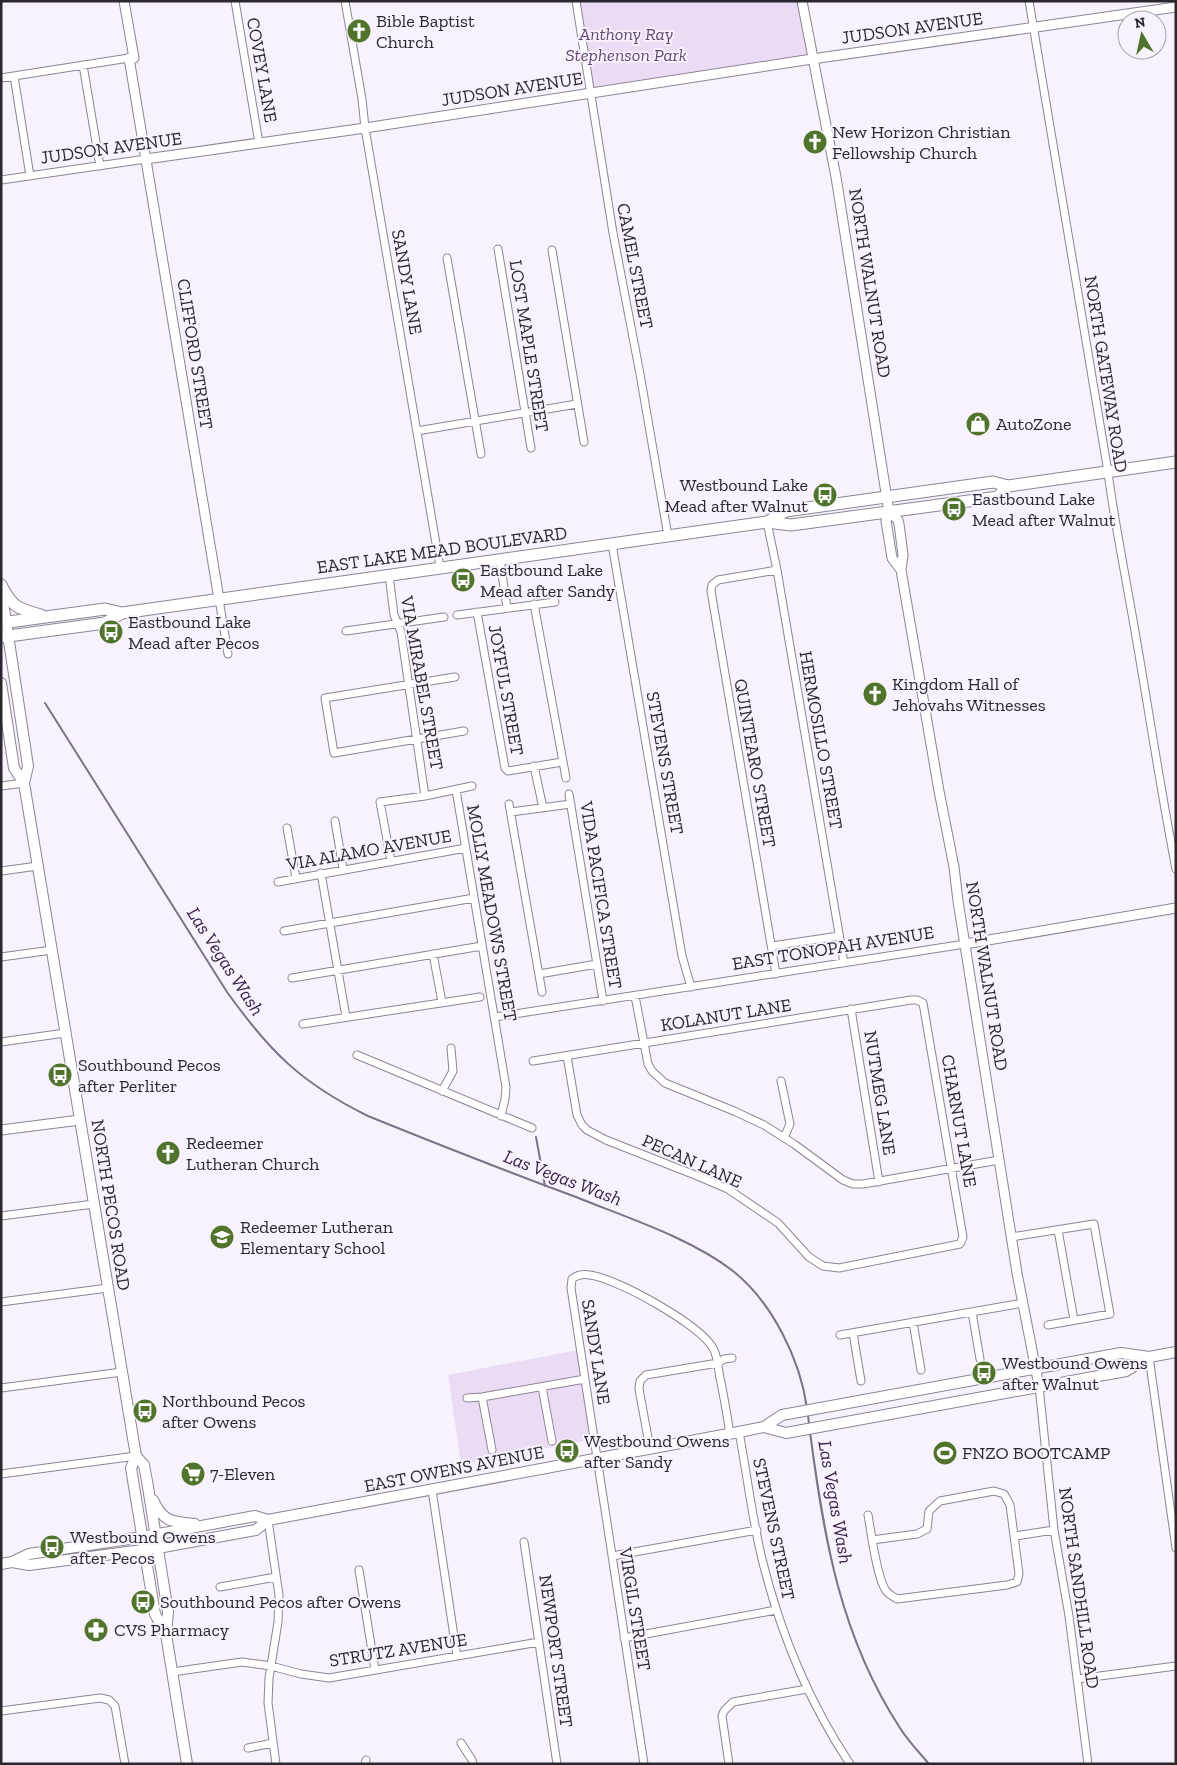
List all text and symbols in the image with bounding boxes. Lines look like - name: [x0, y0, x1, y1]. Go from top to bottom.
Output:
- street label: JUDSON AVENUE: [840, 7, 984, 49]
- place label: Bible Baptist Church: [376, 10, 475, 53]
- north arrow: [1117, 10, 1167, 60]
- text: N: [1133, 13, 1147, 32]
- street label: COVEY LANE: [242, 16, 282, 124]
- church icon: Bible Baptist Church: [346, 18, 372, 44]
- park label: Anthony Ray Stephenson Park: [565, 23, 687, 66]
- street label: JUDSON AVENUE: [440, 67, 584, 111]
- place label: New Horizon Christian Fellowship Church: [832, 121, 1011, 164]
- street label: JUDSON AVENUE: [39, 127, 183, 169]
- church icon: New Horizon Christian Fellowship Church: [802, 129, 828, 155]
- street label: NORTH WALNUT ROAD: [844, 187, 896, 379]
- street label: CAMEL STREET: [612, 201, 658, 331]
- street label: SANDY LANE: [387, 228, 427, 336]
- street label: LOST MAPLE STREET: [505, 258, 553, 434]
- street label: NORTH GATEWAY ROAD: [1080, 274, 1132, 474]
- street label: CLIFFORD STREET: [172, 277, 218, 431]
- shop icon: AutoZone: [965, 411, 991, 437]
- place label: AutoZone: [996, 413, 1071, 435]
- place label: Westbound Lake Mead after Walnut: [664, 474, 808, 517]
- bus stop icon: Westbound Lake Mead after Walnut: [812, 482, 838, 508]
- place label: Eastbound Lake Mead after Walnut: [972, 488, 1116, 531]
- bus stop icon: Eastbound Lake Mead after Walnut: [941, 496, 967, 522]
- street label: EAST LAKE MEAD BOULEVARD: [315, 522, 569, 578]
- place label: Eastbound Lake Mead after Sandy: [480, 559, 616, 602]
- bus stop icon: Eastbound Lake Mead after Sandy: [450, 567, 476, 593]
- street label: VIA MIRABEL STREET: [396, 593, 448, 772]
- place label: Eastbound Lake Mead after Pecos: [128, 611, 259, 654]
- bus stop icon: Eastbound Lake Mead after Pecos: [98, 619, 124, 645]
- street label: JOYFUL STREET: [484, 623, 528, 757]
- street label: HERMOSILLO STREET: [794, 649, 848, 831]
- place label: Kingdom Hall of Jehovahs Witnesses: [892, 673, 1046, 716]
- street label: QUINTEARO STREET: [729, 677, 781, 849]
- church icon: Kingdom Hall of Jehovahs Witnesses: [862, 681, 888, 707]
- street label: STEVENS STREET: [642, 690, 688, 836]
- street label: VIDA PACIFICA STREET: [575, 799, 627, 990]
- street label: MOLLY MEADOWS STREET: [462, 803, 522, 1023]
- street label: VIA ALAMO AVENUE: [284, 825, 453, 876]
- street label: NORTH WALNUT ROAD: [961, 880, 1013, 1072]
- water label: Las Vegas Wash: [182, 903, 269, 1020]
- street label: EAST TONOPAH AVENUE: [730, 921, 936, 975]
- street label: KOLANUT LANE: [659, 994, 793, 1036]
- street label: NUTMEG LANE: [859, 1029, 901, 1157]
- street label: CHARNUT LANE: [936, 1053, 982, 1189]
- place label: Southbound Pecos after Perliter: [78, 1054, 221, 1097]
- bus stop icon: Southbound Pecos after Perliter: [47, 1062, 73, 1088]
- street label: NORTH PECOS ROAD: [87, 1118, 135, 1292]
- street label: PECAN LANE: [639, 1129, 745, 1193]
- place label: Redeemer Lutheran Church: [186, 1132, 319, 1175]
- church icon: Redeemer Lutheran Church: [155, 1140, 181, 1166]
- water label: Las Vegas Wash: [501, 1144, 625, 1211]
- place label: Redeemer Lutheran Elementary School: [240, 1216, 394, 1259]
- school or university icon: Redeemer Lutheran Elementary School: [209, 1224, 235, 1250]
- street label: SANDY LANE: [577, 1298, 615, 1406]
- place label: Westbound Owens after Walnut: [1002, 1352, 1148, 1395]
- bus stop icon: Westbound Owens after Walnut: [971, 1360, 997, 1386]
- place label: Northbound Pecos after Owens: [162, 1390, 306, 1433]
- bus stop icon: Northbound Pecos after Owens: [132, 1398, 158, 1424]
- place label: Westbound Owens after Sandy: [584, 1430, 730, 1473]
- bus stop icon: Westbound Owens after Sandy: [554, 1438, 580, 1464]
- water label: Las Vegas Wash: [813, 1439, 858, 1565]
- sports icon: FNZO BOOTCAMP: [932, 1440, 958, 1466]
- street label: EAST OWENS AVENUE: [362, 1441, 546, 1497]
- place label: FNZO BOOTCAMP: [962, 1442, 1110, 1464]
- street label: STEVENS STREET: [748, 1456, 800, 1602]
- supermarket icon: 7-Eleven: [180, 1461, 206, 1487]
- place label: 7-Eleven: [210, 1463, 276, 1485]
- street label: NORTH SANDHILL ROAD: [1054, 1486, 1104, 1690]
- place label: Westbound Owens after Pecos: [70, 1526, 216, 1569]
- bus stop icon: Westbound Owens after Pecos: [39, 1534, 65, 1560]
- street label: VIRGIL STREET: [614, 1545, 656, 1672]
- street label: NEWPORT STREET: [534, 1573, 578, 1729]
- bus stop icon: Southbound Pecos after Owens: [130, 1589, 156, 1615]
- place label: Southbound Pecos after Owens: [160, 1591, 401, 1613]
- pharmacy icon: CVS Pharmacy: [83, 1617, 109, 1643]
- place label: CVS Pharmacy: [114, 1619, 230, 1641]
- street label: STRUTZ AVENUE: [328, 1628, 468, 1672]

